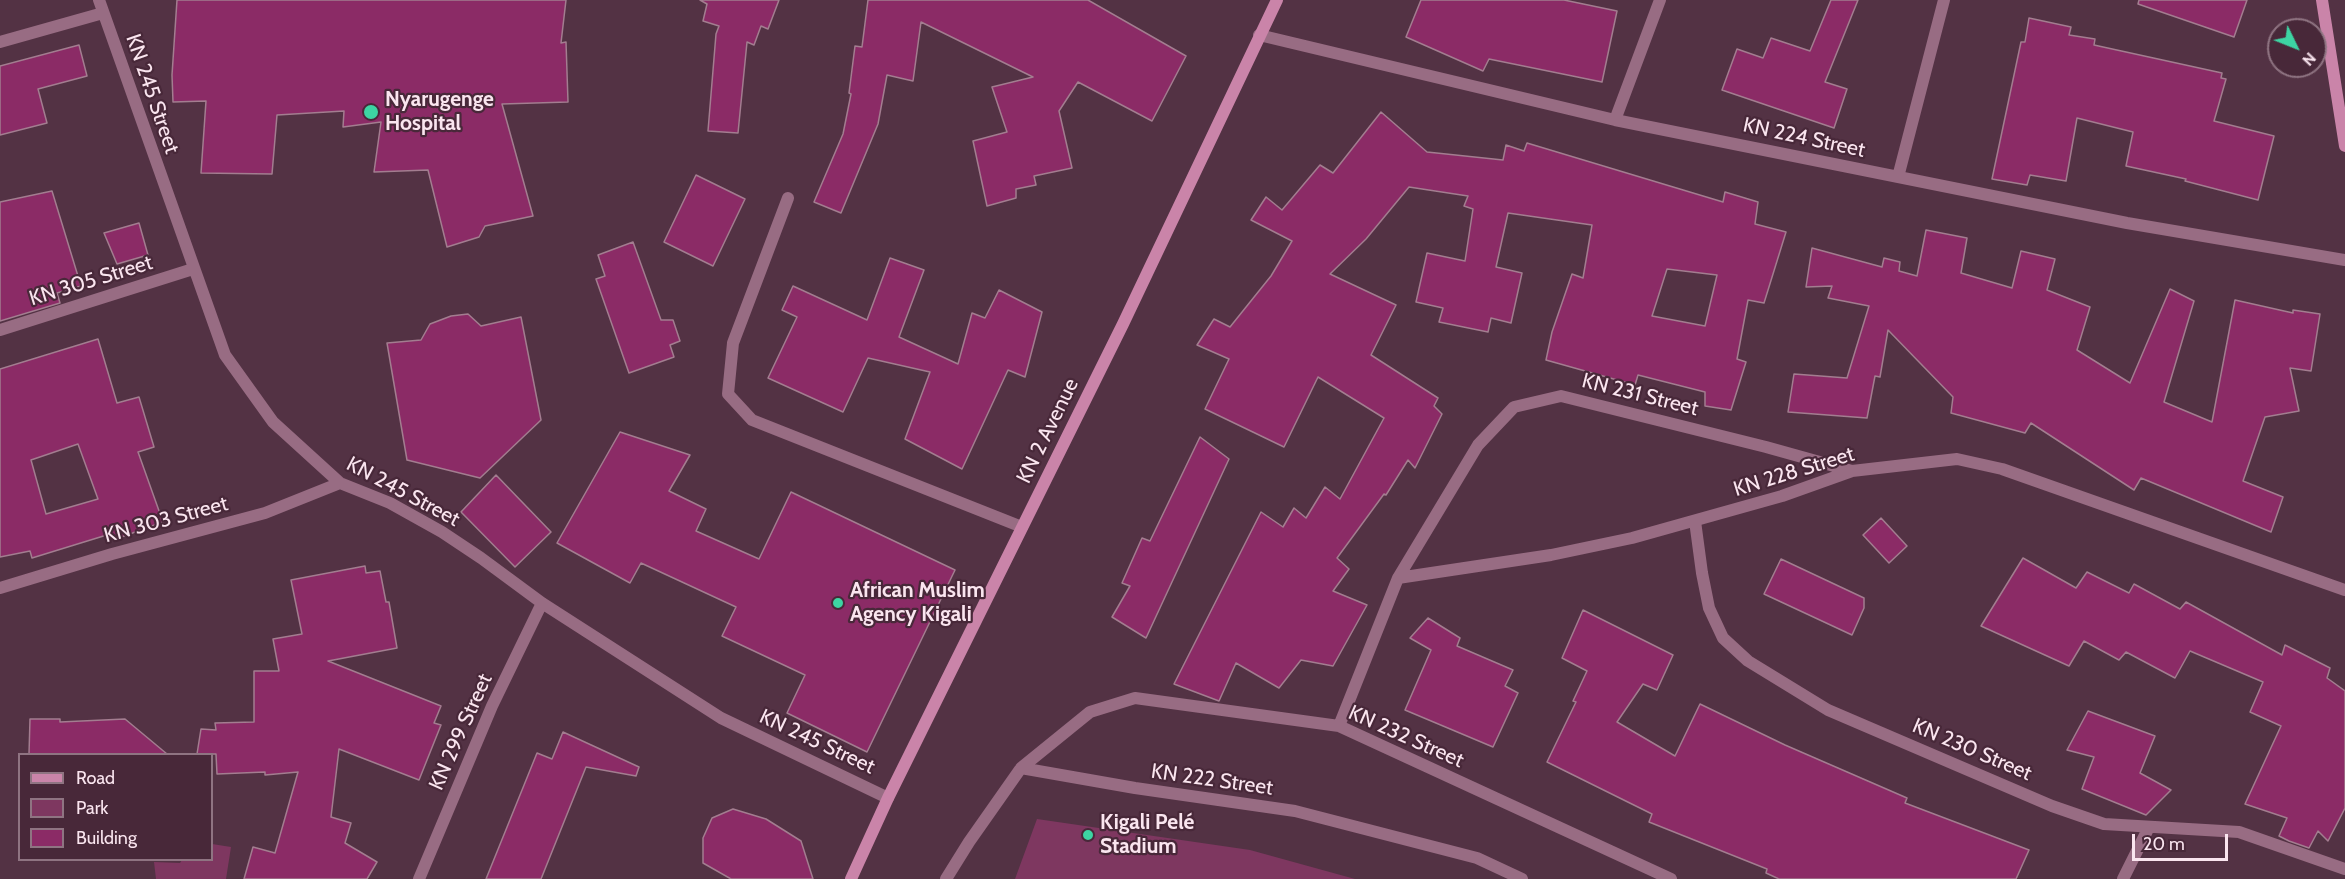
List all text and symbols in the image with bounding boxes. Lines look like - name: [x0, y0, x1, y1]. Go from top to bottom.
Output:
- north arrow: [2267, 18, 2327, 78]
- street label: KN 245 Street: [120, 31, 184, 157]
- text: N: [2298, 49, 2320, 70]
- place label: Nyarugenge Hospital: [385, 87, 494, 137]
- marker: Nyarugenge Hospital: [362, 103, 380, 121]
- street label: KN 224 Street: [1741, 113, 1867, 163]
- street label: KN 305 Street: [26, 250, 156, 312]
- street label: KN 231 Street: [1579, 368, 1701, 422]
- street label: KN 2 Avenue: [1012, 374, 1084, 488]
- street label: KN 228 Street: [1731, 442, 1857, 502]
- street label: KN 245 Street: [342, 452, 464, 532]
- street label: KN 303 Street: [101, 491, 231, 549]
- place label: African Muslim Agency Kigali: [850, 578, 985, 628]
- marker: African Muslim Agency Kigali: [831, 596, 845, 610]
- street label: KN 299 Street: [424, 670, 498, 794]
- street label: KN 232 Street: [1344, 700, 1468, 774]
- street label: KN 245 Street: [755, 704, 879, 780]
- street label: KN 230 Street: [1909, 714, 2035, 786]
- legend: [18, 753, 213, 861]
- street label: KN 222 Street: [1149, 759, 1275, 801]
- text: Road: [76, 767, 115, 789]
- text: Park: [76, 797, 108, 819]
- place label: Kigali Pelé Stadium: [1100, 810, 1194, 860]
- scale bar: [2135, 822, 2231, 860]
- text: Building: [76, 827, 137, 849]
- marker: Kigali Pelé Stadium: [1081, 828, 1095, 842]
- text: 20 m: [2143, 833, 2185, 855]

